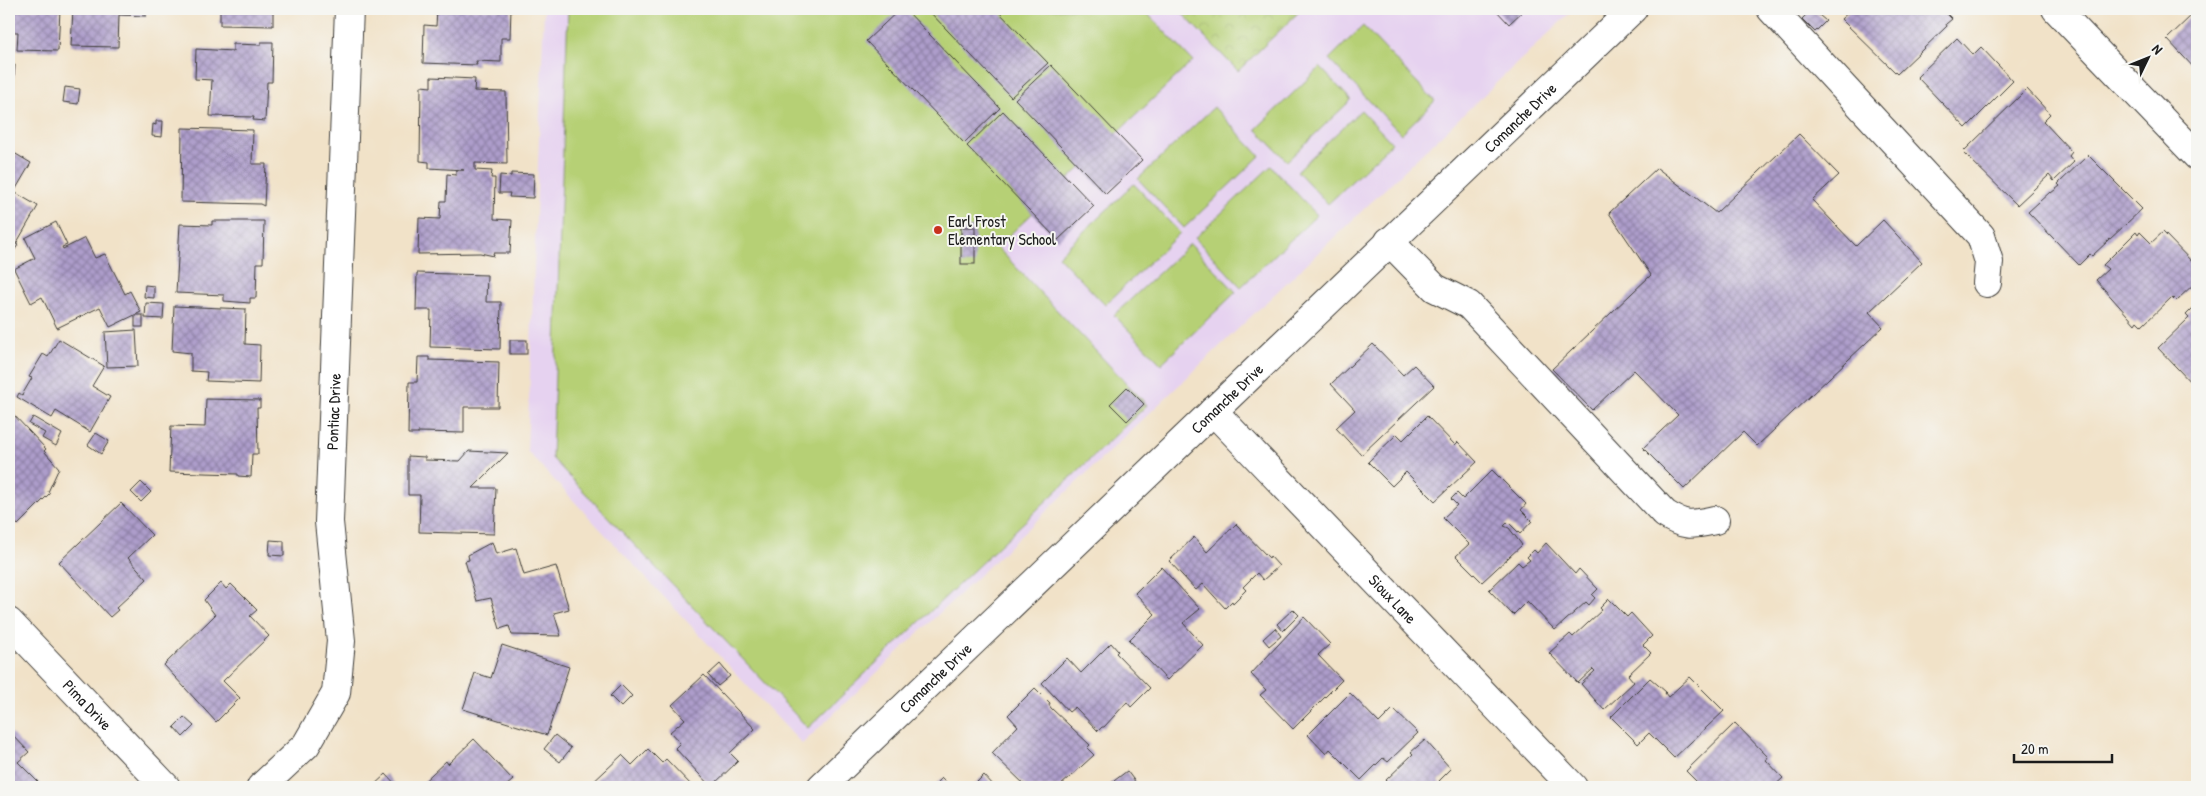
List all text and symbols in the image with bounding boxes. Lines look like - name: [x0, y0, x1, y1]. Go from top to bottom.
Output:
- north arrow: [2124, 32, 2174, 82]
- text: N: [2148, 40, 2168, 58]
- street label: Comanche Drive: [1479, 77, 1562, 157]
- place label: Earl Frost Elementary School: [948, 210, 1057, 250]
- marker: Earl Frost Elementary School: [932, 224, 944, 236]
- street label: Comanche Drive: [1186, 358, 1268, 438]
- street label: Pontiac Drive: [321, 372, 346, 450]
- street label: Sioux Lane: [1364, 569, 1422, 629]
- street label: Comanche Drive: [894, 637, 977, 718]
- street label: Pima Drive: [58, 674, 117, 735]
- scale bar: [2014, 731, 2111, 763]
- text: 20 m: [2021, 738, 2048, 759]

